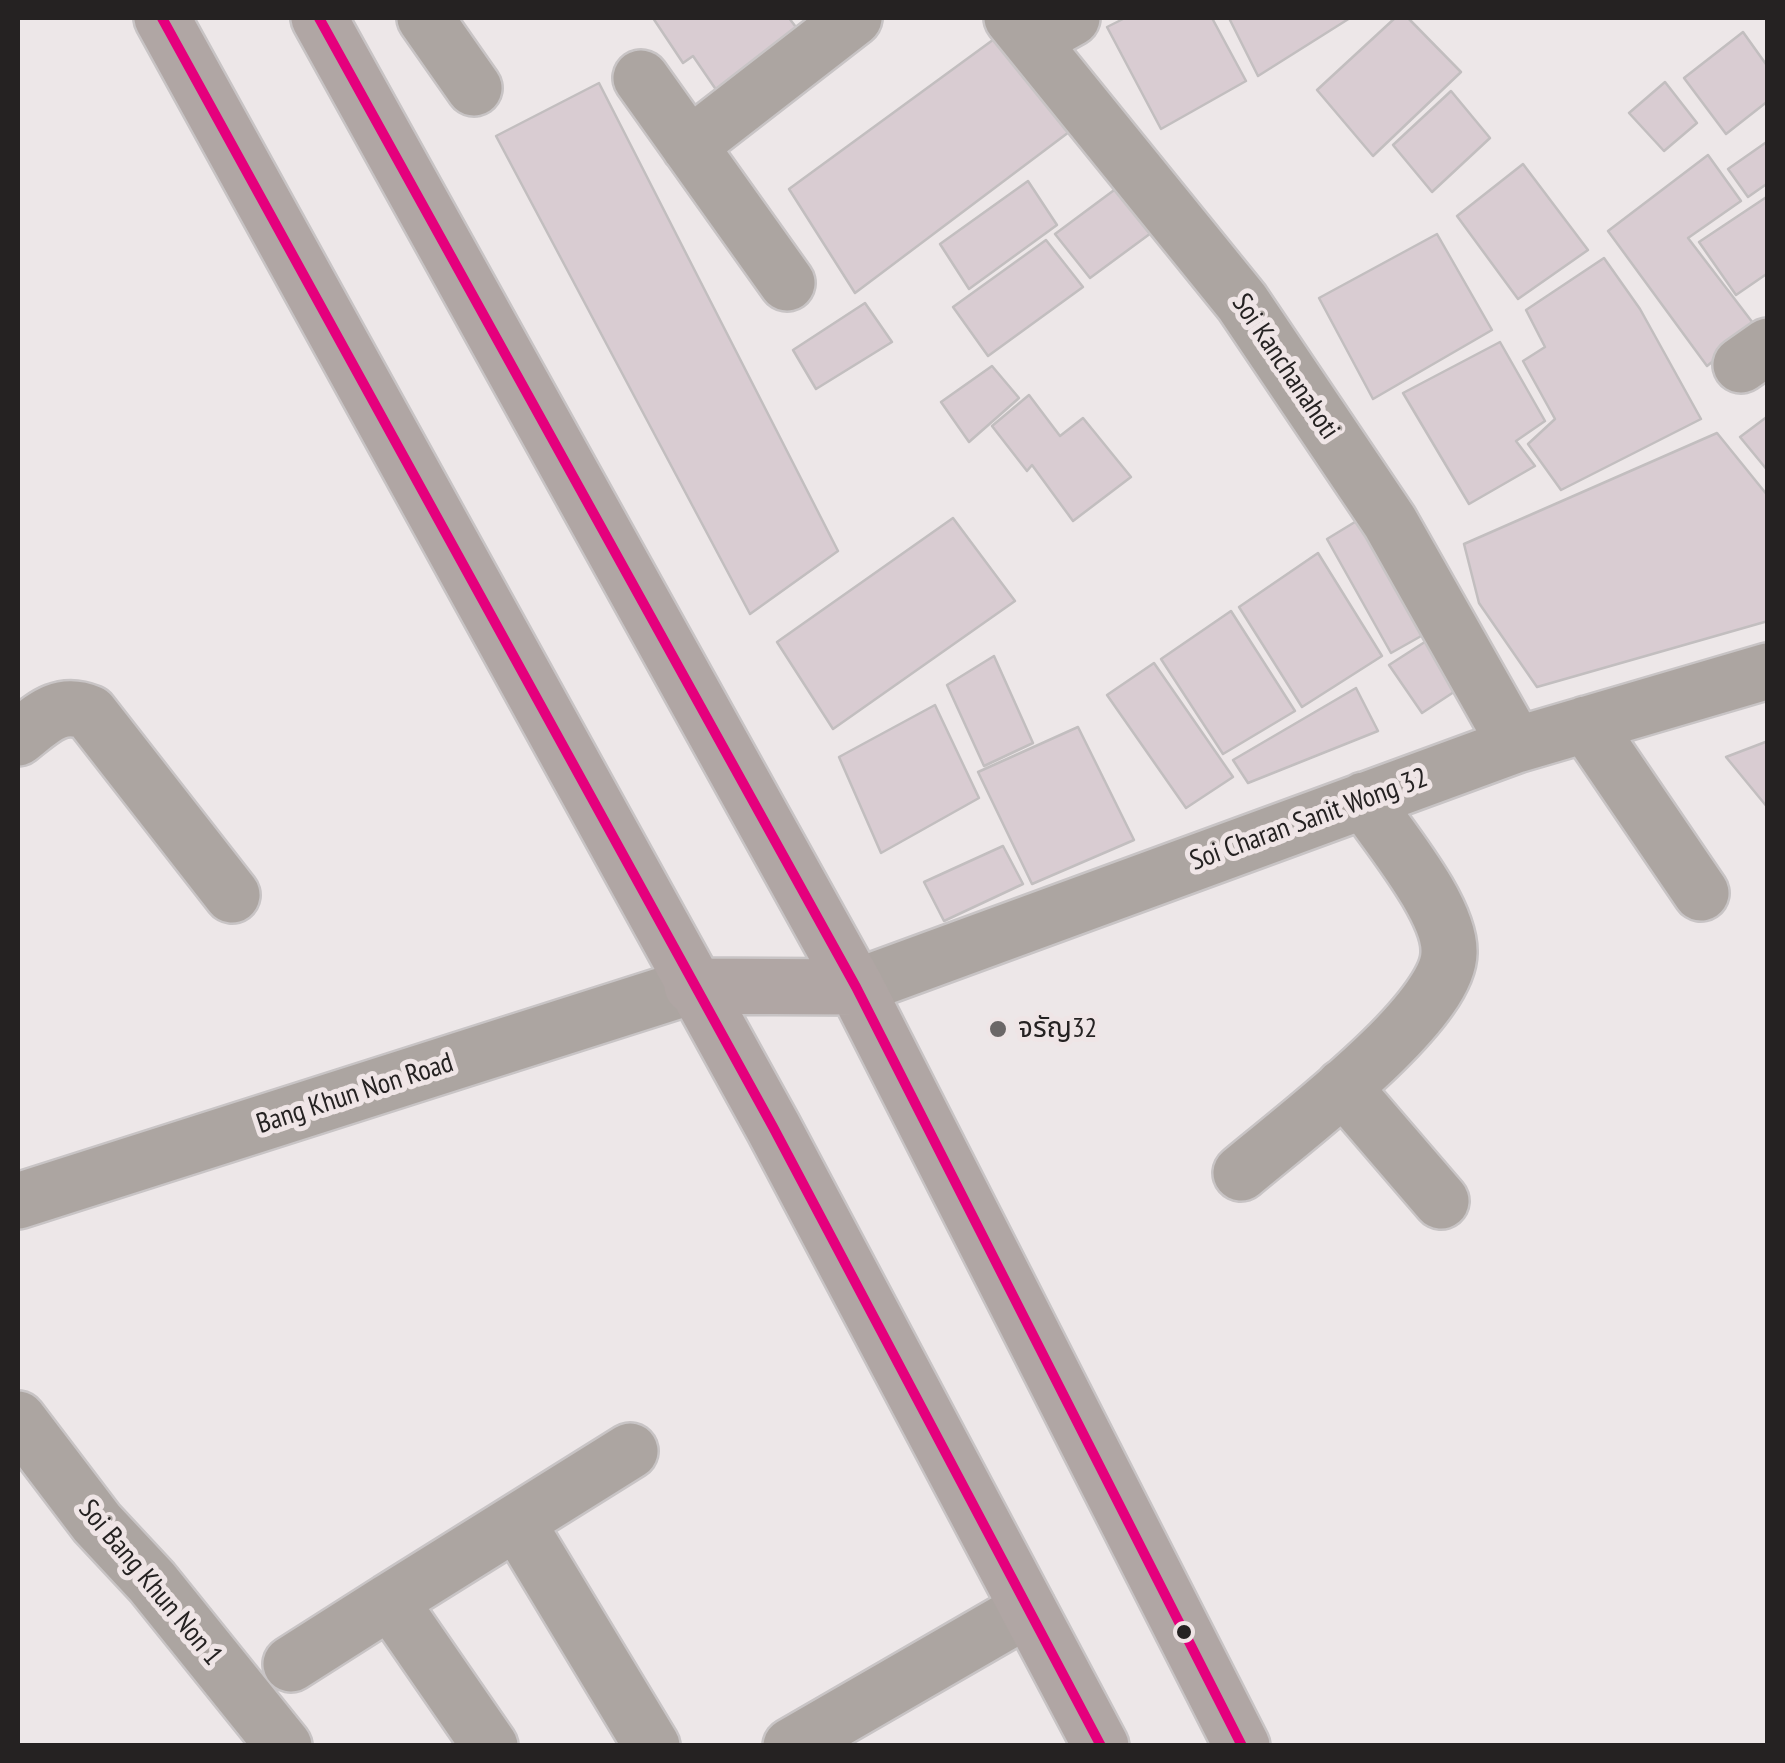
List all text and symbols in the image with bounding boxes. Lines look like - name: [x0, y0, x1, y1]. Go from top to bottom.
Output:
- street label: Soi Kanchanahoti: [1224, 288, 1346, 446]
- street label: Soi Charan Sanit Wong 32: [1186, 761, 1432, 879]
- place label: จรัญ32: [1018, 1012, 1097, 1046]
- marker: จรัญ32: [987, 1018, 1009, 1040]
- street label: Bang Khun Non Road: [253, 1046, 457, 1142]
- street label: Soi Bang Khun Non 1: [71, 1494, 229, 1672]
- unlabelled marker: [1174, 1622, 1194, 1642]

